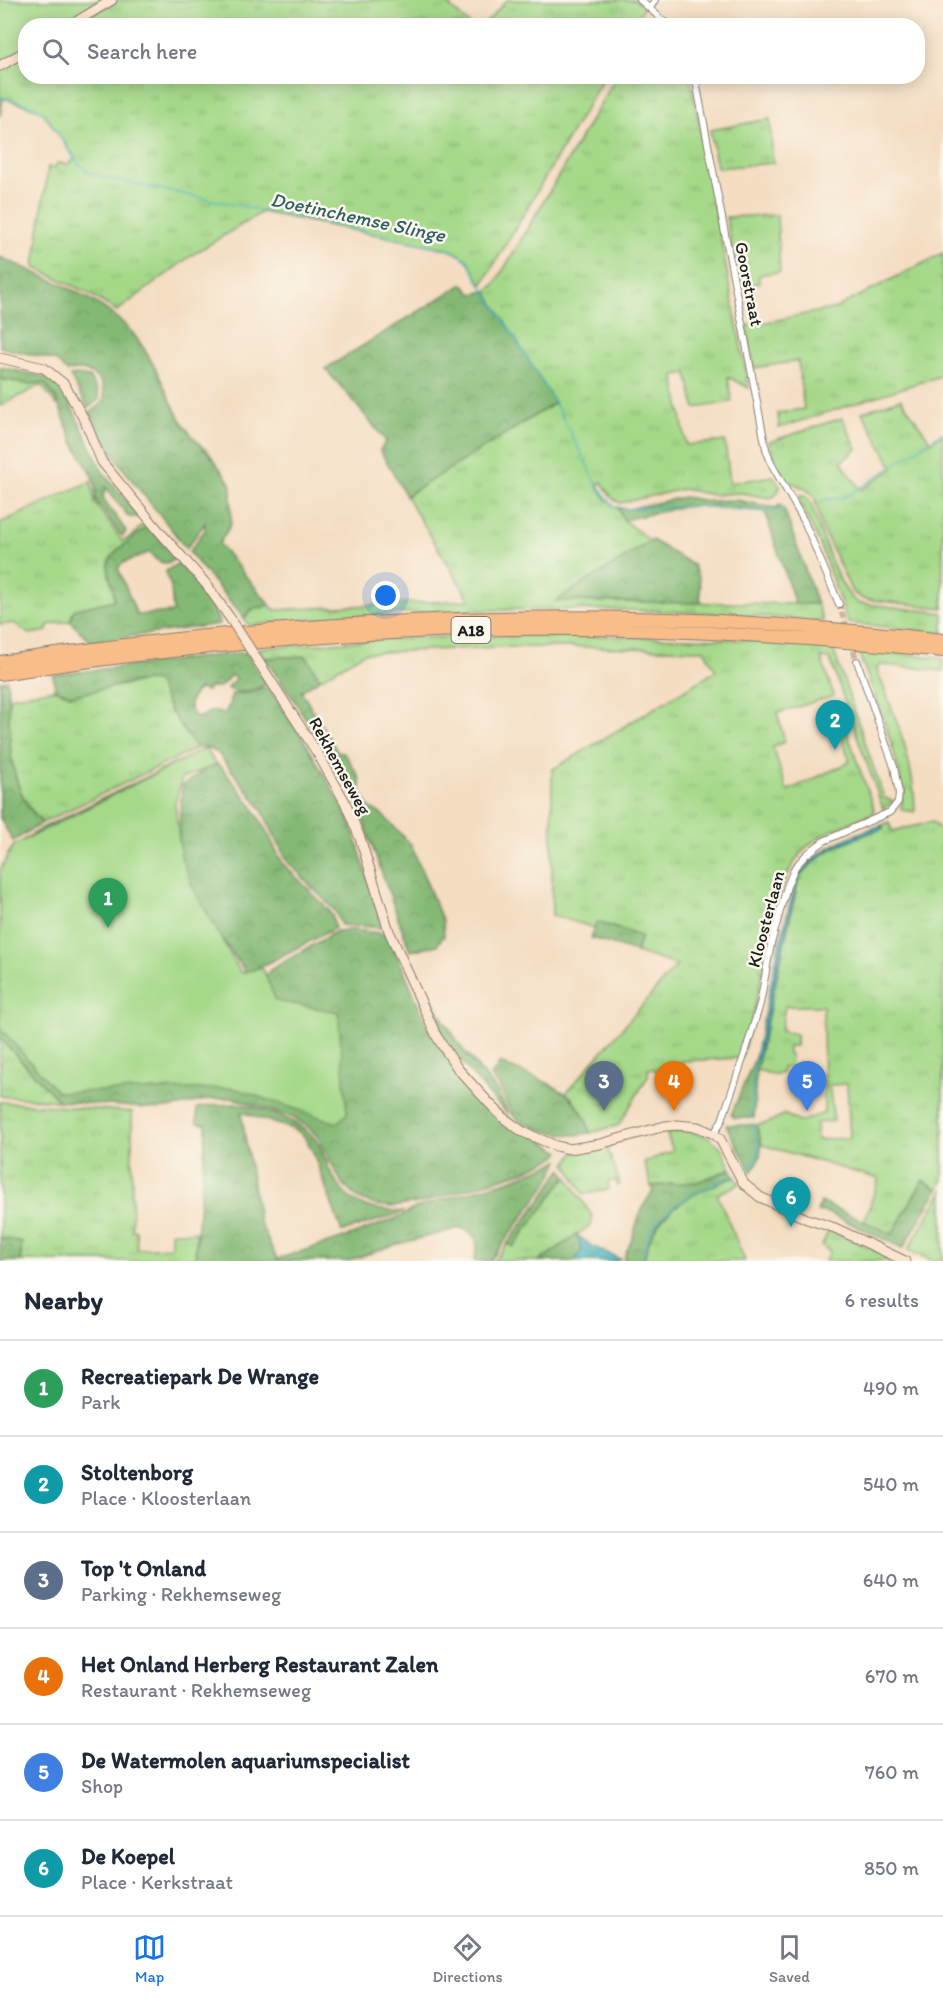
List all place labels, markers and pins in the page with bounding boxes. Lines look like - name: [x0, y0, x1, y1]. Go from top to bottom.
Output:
- pin: 2: [816, 700, 854, 750]
- pin: 1: [88, 878, 128, 928]
- pin: 3: [584, 1062, 624, 1111]
- pin: 4: [654, 1062, 694, 1111]
- pin: 5: [788, 1062, 826, 1111]
- pin: 6: [772, 1178, 810, 1227]

